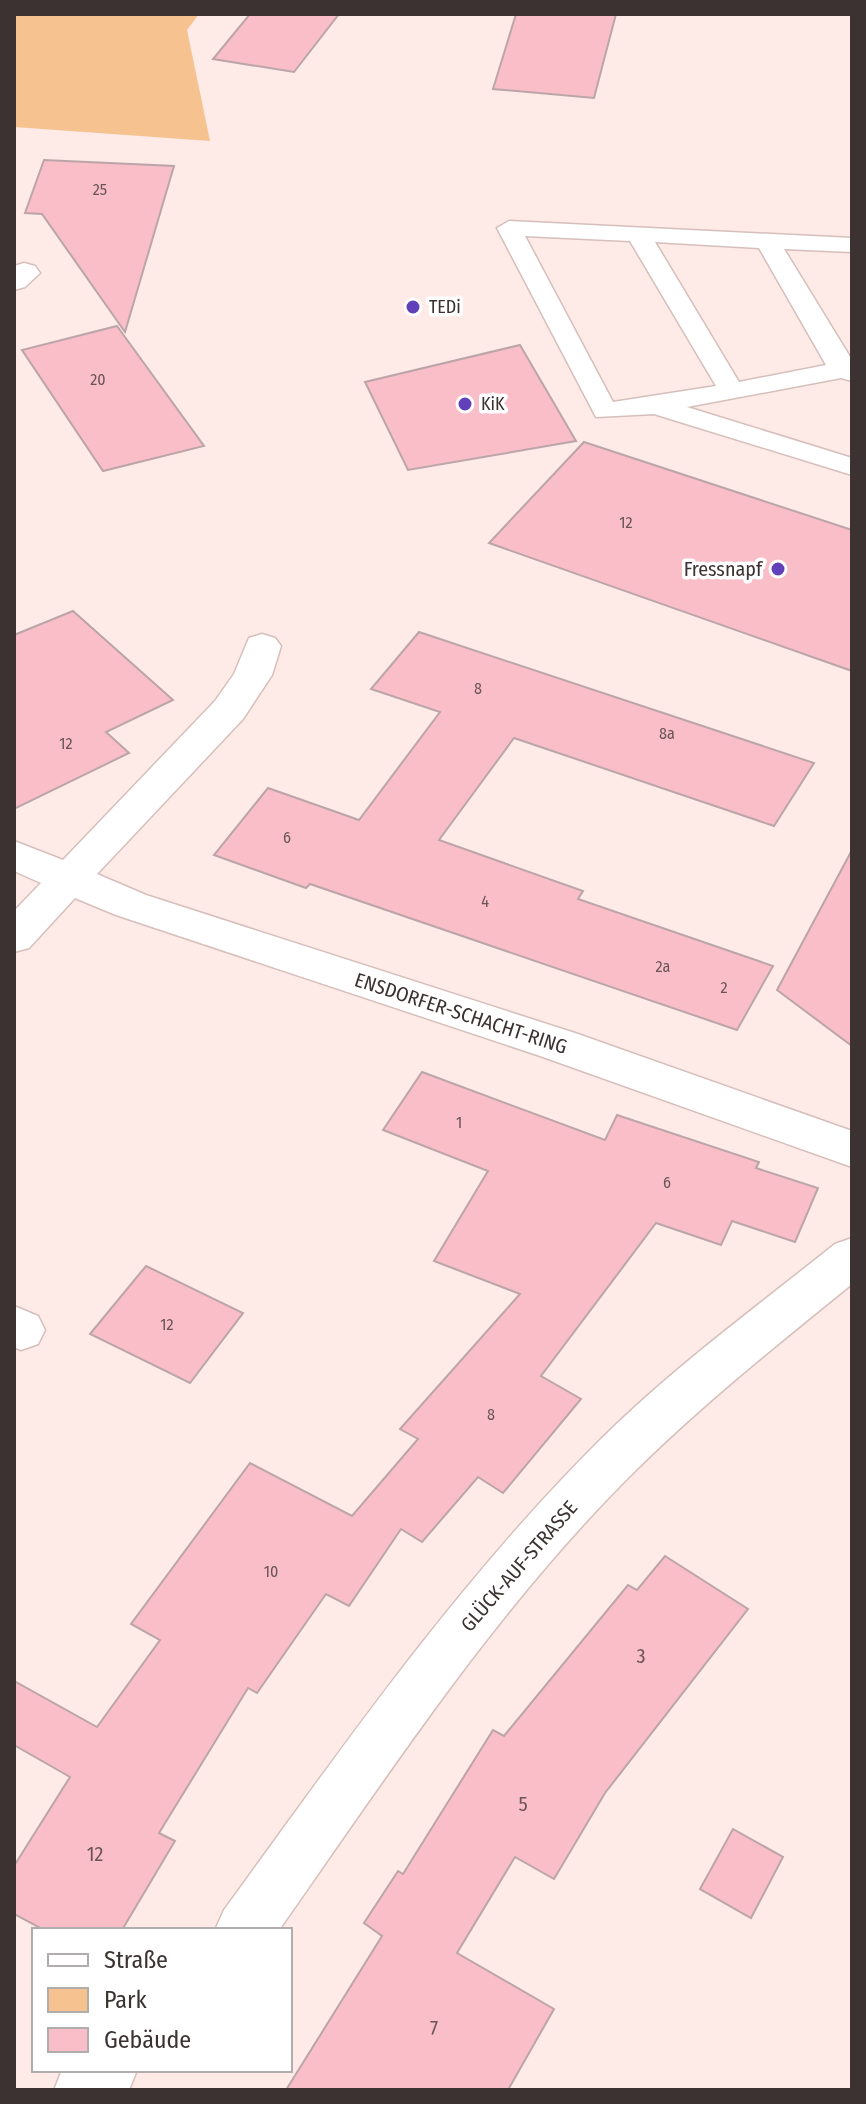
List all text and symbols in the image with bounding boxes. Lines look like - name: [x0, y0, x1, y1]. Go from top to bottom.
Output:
- house number: 25: [93, 180, 107, 199]
- place label: TEDi: [429, 296, 461, 318]
- marker: TEDi: [404, 298, 422, 316]
- house number: 20: [90, 370, 106, 389]
- place label: KiK: [481, 393, 505, 415]
- marker: KiK: [456, 395, 474, 413]
- house number: 12: [619, 513, 633, 532]
- place label: Fressnapf: [684, 557, 764, 581]
- marker: Fressnapf: [769, 560, 787, 578]
- house number: 8: [474, 679, 482, 698]
- house number: 8a: [659, 724, 675, 743]
- house number: 12: [59, 734, 73, 753]
- house number: 6: [283, 828, 291, 847]
- house number: 4: [481, 892, 489, 911]
- house number: 2a: [656, 957, 671, 976]
- street label: ENSDORFER-SCHACHT-RING: [352, 967, 570, 1059]
- house number: 2: [720, 978, 728, 997]
- house number: 1: [456, 1113, 462, 1132]
- house number: 6: [663, 1173, 671, 1192]
- house number: 12: [160, 1315, 174, 1334]
- house number: 8: [487, 1405, 495, 1424]
- street label: GLÜCK-AUF-STRASSE: [456, 1496, 582, 1636]
- house number: 10: [264, 1562, 278, 1581]
- house number: 3: [636, 1644, 646, 1668]
- house number: 5: [518, 1792, 528, 1816]
- house number: 12: [87, 1842, 103, 1866]
- legend: [32, 1928, 292, 2072]
- text: Straße: [104, 1946, 168, 1974]
- text: Park: [104, 1986, 147, 2014]
- house number: 7: [430, 2016, 438, 2040]
- text: Gebäude: [104, 2026, 191, 2054]

